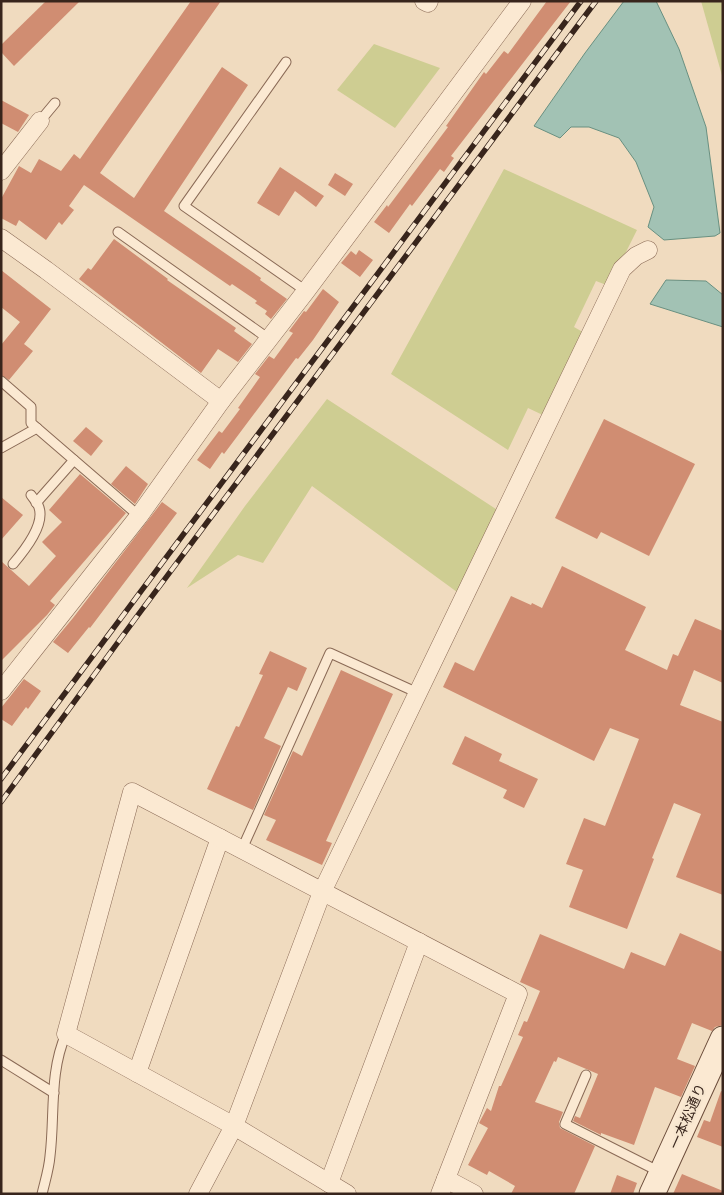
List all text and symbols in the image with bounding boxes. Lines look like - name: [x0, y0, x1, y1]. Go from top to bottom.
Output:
- street label: 一本松通り: [664, 1080, 710, 1152]

